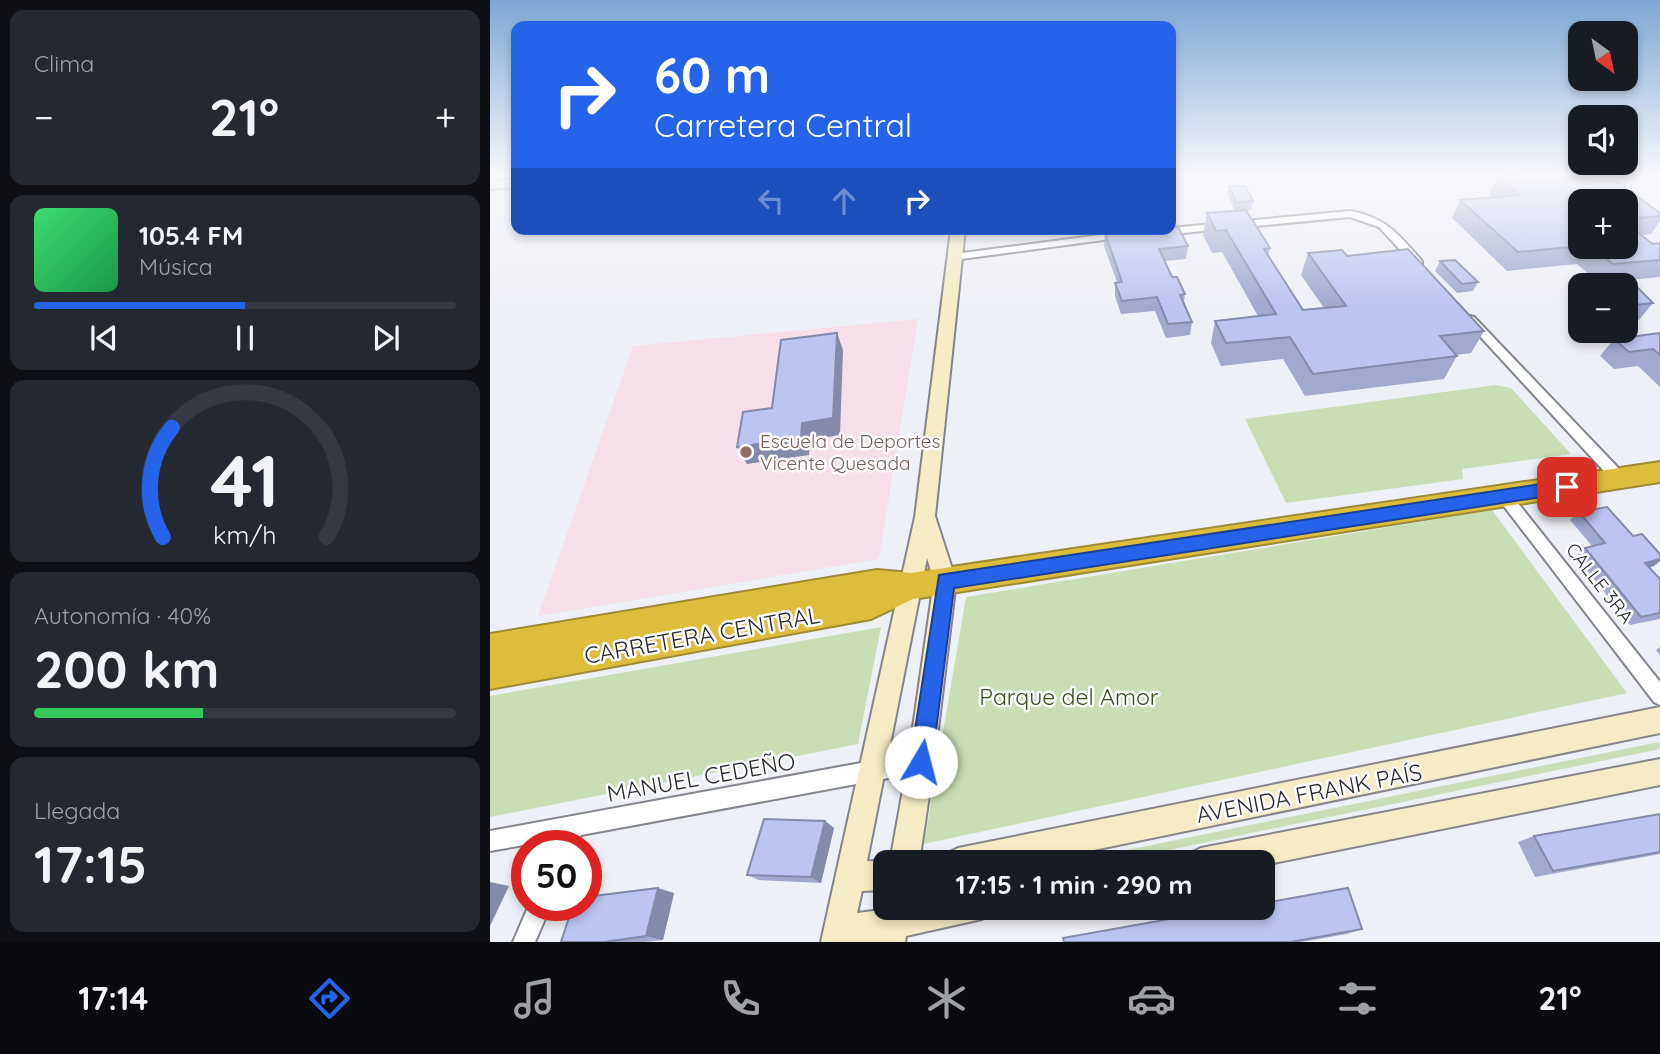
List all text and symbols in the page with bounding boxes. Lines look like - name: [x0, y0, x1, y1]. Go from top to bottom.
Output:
- north arrow: [1568, 21, 1638, 91]
- map controls: [1568, 21, 1638, 343]
- text: 60 m: [654, 44, 770, 105]
- text: Clima: [34, 49, 94, 78]
- icon: right: [539, 49, 630, 140]
- text: 21°: [209, 84, 279, 149]
- text: −: [34, 93, 54, 141]
- text: +: [435, 93, 456, 141]
- text: Carretera Central: [654, 105, 912, 145]
- button: sound: [1568, 105, 1638, 175]
- icon: left: [752, 182, 790, 220]
- icon: ahead: [825, 182, 863, 220]
- icon: right: [898, 182, 936, 220]
- button: +: [1568, 189, 1638, 259]
- text: 105.4 FM: [139, 219, 243, 252]
- text: Música: [139, 252, 213, 281]
- button: −: [1568, 273, 1638, 343]
- icon: previous: [85, 319, 123, 357]
- icon: pause: [226, 319, 264, 357]
- icon: next: [367, 319, 405, 357]
- place label: Escuela de Deportes Vicente Quesada: [760, 429, 941, 475]
- text: 41: [211, 434, 279, 525]
- marker: Escuela de Deportes Vicente Quesada: [738, 444, 754, 460]
- pin: [1537, 457, 1597, 517]
- icon: arrive: [1548, 468, 1586, 506]
- text: km/h: [213, 519, 277, 550]
- street label: CALLE 3RA: [1561, 538, 1639, 628]
- street label: CARRETERA CENTRAL: [582, 600, 822, 670]
- text: Autonomía · 40%: [34, 601, 211, 630]
- text: 200 km: [34, 636, 220, 701]
- park label: Parque del Amor: [979, 682, 1159, 711]
- position arrow: [884, 725, 958, 799]
- street label: MANUEL CEDEÑO: [605, 746, 797, 808]
- street label: AVENIDA FRANK PAÍS: [1194, 757, 1424, 829]
- text: Llegada: [34, 796, 120, 825]
- speed limit sign: 50: [511, 830, 602, 921]
- text: 17:15: [34, 831, 147, 896]
- text: 17:15 · 1 min · 290 m: [955, 868, 1193, 901]
- icon: directions: [305, 974, 354, 1023]
- icon: music: [510, 974, 559, 1023]
- icon: phone: [716, 974, 765, 1023]
- icon: climate: [922, 974, 971, 1023]
- icon: car: [1127, 974, 1176, 1023]
- icon: filters: [1333, 974, 1382, 1023]
- text: 17:14: [78, 978, 148, 1018]
- text: 21°: [1538, 978, 1582, 1018]

